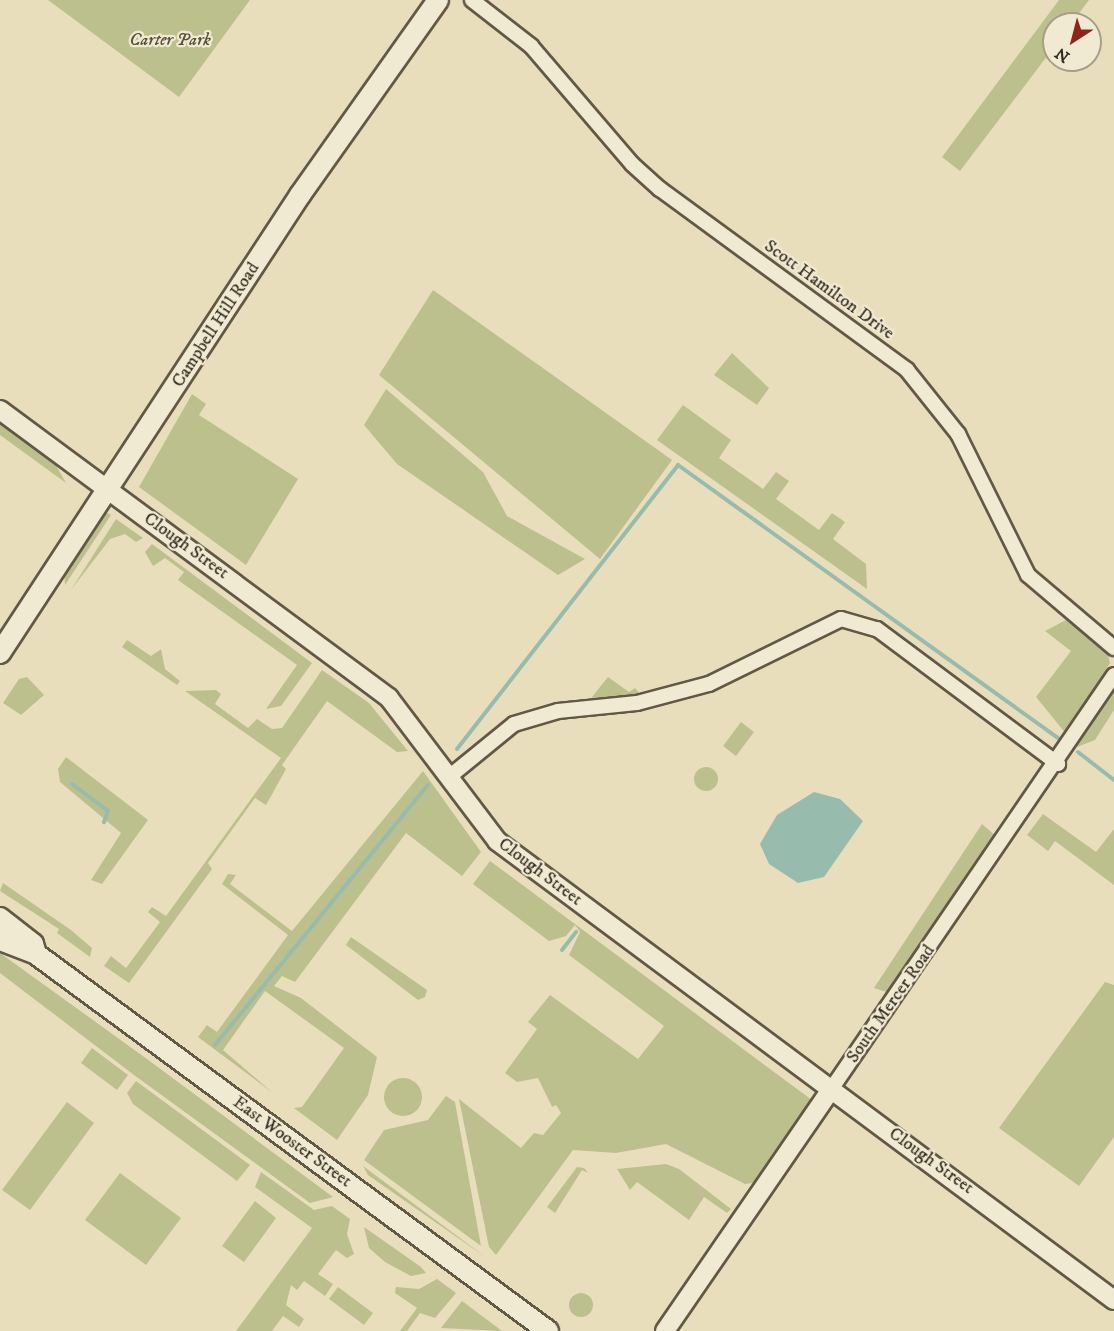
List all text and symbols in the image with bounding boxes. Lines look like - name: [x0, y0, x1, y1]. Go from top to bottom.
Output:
- north arrow: [1042, 12, 1102, 72]
- park label: Carter Park: [129, 29, 211, 51]
- text: N: [1051, 43, 1074, 67]
- street label: Scott Hamilton Drive: [760, 236, 898, 344]
- street label: Campbell Hill Road: [168, 259, 264, 391]
- street label: Clough Street: [139, 508, 233, 584]
- street label: Clough Street: [494, 833, 586, 911]
- street label: South Mercer Road: [842, 941, 940, 1067]
- street label: East Wooster Street: [228, 1092, 356, 1192]
- street label: Clough Street: [884, 1123, 978, 1199]

